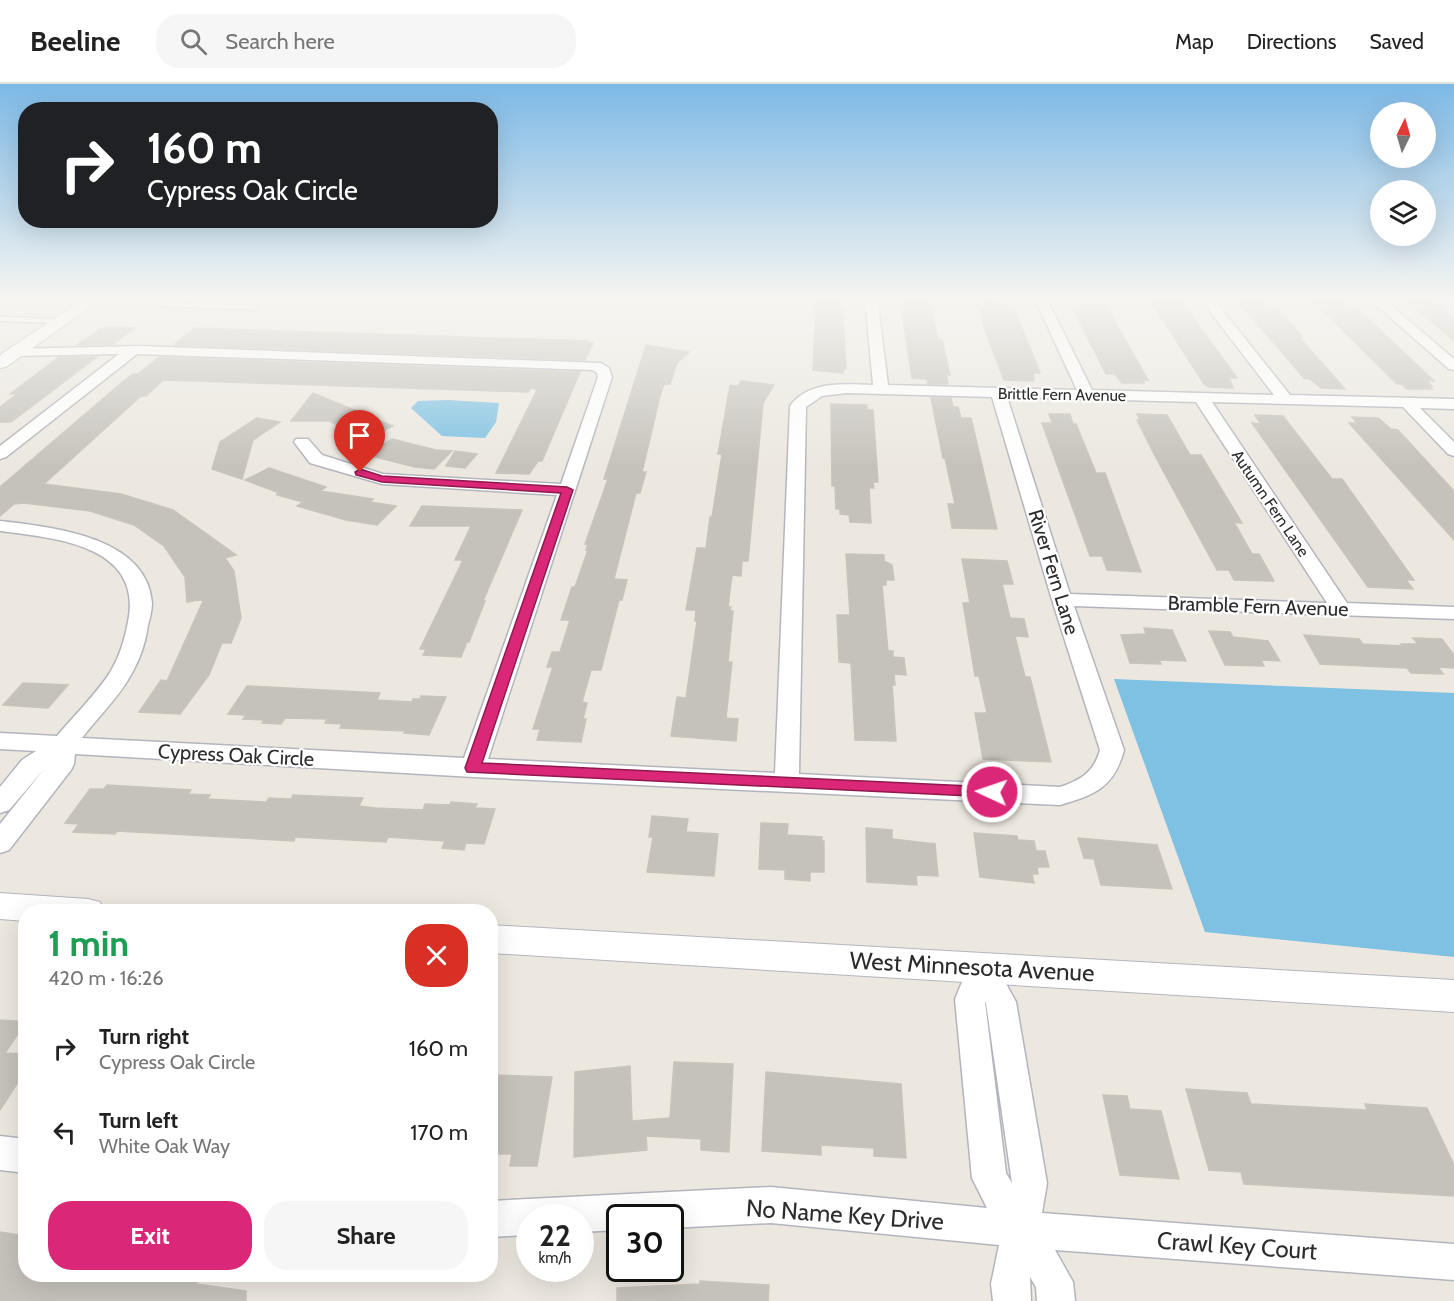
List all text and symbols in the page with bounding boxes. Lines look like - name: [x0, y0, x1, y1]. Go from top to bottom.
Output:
- search box: [156, 14, 576, 68]
- text: Beeline: [30, 24, 120, 58]
- icon: search: [177, 25, 210, 58]
- text: Search here: [225, 28, 335, 55]
- text: Map: [1175, 29, 1214, 54]
- text: Directions: [1247, 29, 1336, 54]
- text: Saved: [1369, 29, 1424, 54]
- north arrow: [1370, 102, 1436, 168]
- map controls: [1370, 102, 1436, 246]
- text: 160 m: [147, 122, 262, 174]
- icon: right: [48, 126, 126, 204]
- text: Cypress Oak Circle: [147, 174, 358, 207]
- button: layers: [1370, 180, 1436, 246]
- street label: Brittle Fern Avenue: [998, 384, 1126, 405]
- pin: [334, 410, 385, 472]
- icon: arrive: [343, 419, 376, 452]
- street label: Autumn Fern Lane: [1228, 446, 1313, 560]
- street label: River Fern Lane: [1024, 506, 1084, 638]
- street label: Bramble Fern Avenue: [1167, 591, 1349, 621]
- street label: Cypress Oak Circle: [157, 739, 315, 771]
- position arrow: [960, 760, 1024, 824]
- text: 1 min: [48, 921, 129, 965]
- button: close: [405, 924, 468, 987]
- street label: West Minnesota Avenue: [849, 946, 1095, 987]
- text: 420 m · 16:26: [48, 966, 164, 990]
- text: Turn right: [99, 1023, 189, 1050]
- icon: right: [48, 1032, 81, 1065]
- text: 160 m: [409, 1035, 468, 1062]
- text: Cypress Oak Circle: [99, 1050, 255, 1074]
- text: Turn left: [99, 1107, 178, 1134]
- icon: left: [48, 1116, 81, 1149]
- text: 170 m: [410, 1119, 468, 1146]
- text: White Oak Way: [99, 1134, 230, 1158]
- street label: No Name Key Drive: [745, 1193, 945, 1236]
- button: Exit: [48, 1201, 252, 1270]
- button: Share: [264, 1201, 468, 1270]
- speed limit sign: 30: [606, 1204, 684, 1282]
- text: 22: [539, 1217, 571, 1254]
- street label: Crawl Key Court: [1156, 1225, 1318, 1266]
- text: km/h: [539, 1249, 571, 1267]

